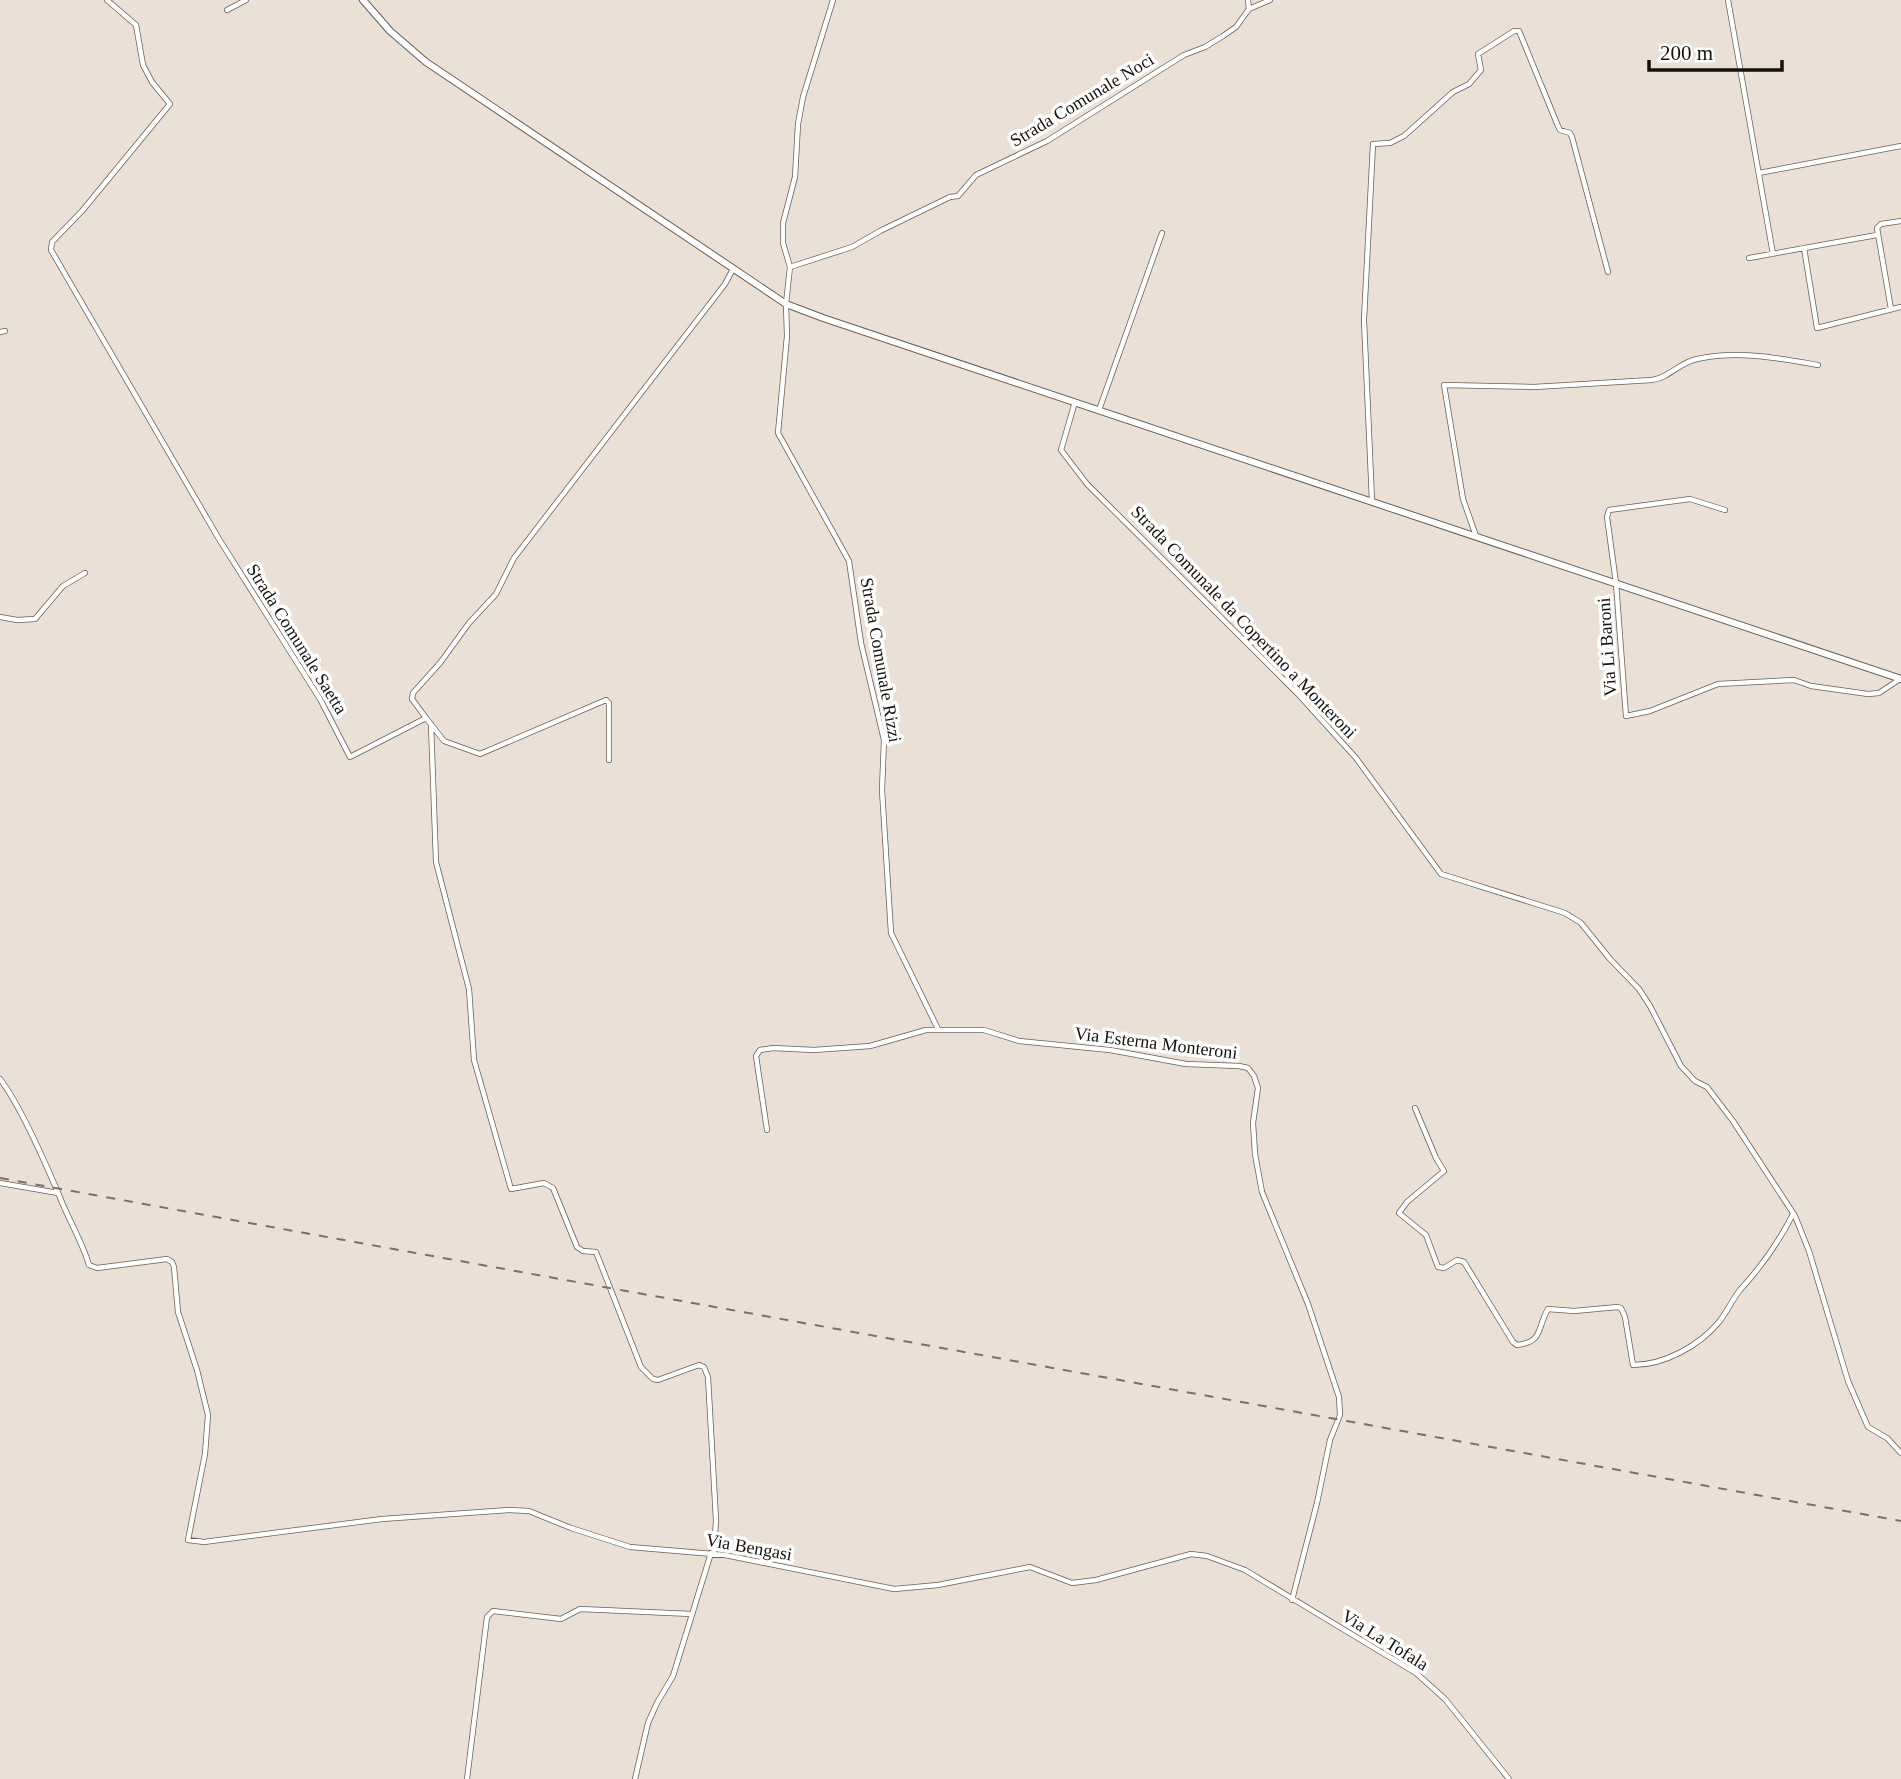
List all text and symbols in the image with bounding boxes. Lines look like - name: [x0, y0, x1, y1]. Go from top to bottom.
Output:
- scale bar: [1649, 28, 1782, 72]
- text: 200 m: [1660, 41, 1713, 65]
- street label: Strada Comunale Noci: [1007, 49, 1157, 151]
- street label: Strada Comunale da Copertino a Monteroni: [1127, 502, 1361, 742]
- street label: Strada Comunale Saetta: [243, 560, 351, 718]
- street label: Strada Comunale Rizzi: [857, 576, 905, 744]
- street label: Via Li Baroni: [1594, 597, 1620, 697]
- street label: Via Esterna Monteroni: [1073, 1023, 1239, 1063]
- street label: Via Bengasi: [704, 1530, 794, 1564]
- street label: Via La Tofala: [1338, 1605, 1432, 1675]

